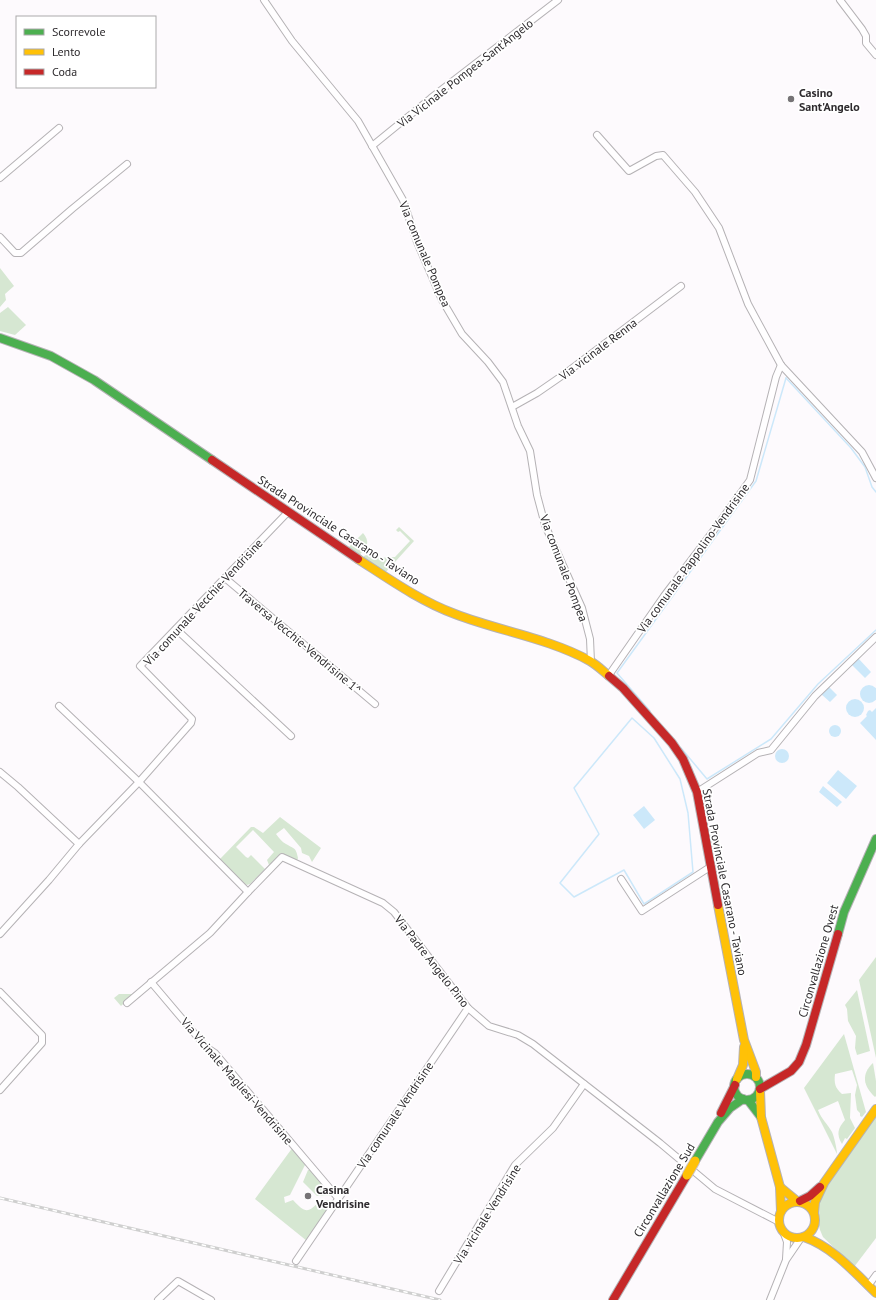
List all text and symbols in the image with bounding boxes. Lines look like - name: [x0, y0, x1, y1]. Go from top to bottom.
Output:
- street label: Via Vicinale Pompea-Sant'Angelo: [393, 15, 536, 131]
- legend: [16, 16, 156, 88]
- text: Scorrevole: [52, 24, 106, 39]
- text: Lento: [52, 44, 81, 59]
- text: Coda: [52, 64, 77, 79]
- place label: Casino Sant'Angelo: [799, 85, 860, 114]
- marker: Casino Sant'Angelo: [786, 94, 796, 104]
- street label: Via comunale Pompea: [396, 198, 454, 309]
- street label: Via vicinale Renna: [555, 315, 640, 384]
- street label: Strada Provinciale Casarano - Taviano: [255, 472, 423, 588]
- street label: Via comunale Pappolino-Vendrisine: [633, 480, 752, 636]
- street label: Via comunale Pompea: [536, 512, 591, 624]
- street label: Via comunale Vecchie-Vendrisine: [140, 535, 266, 669]
- street label: Traversa Vecchie-Vendrisine 1^: [235, 585, 365, 697]
- street label: Strada Provinciale Casarano - Taviano: [700, 787, 750, 977]
- street label: Circonvallazione Ovest: [795, 903, 841, 1019]
- street label: Via Padre Angelo Pino: [391, 911, 473, 1010]
- street label: Via Vicinale Magliesi-Vendrisine: [177, 1014, 296, 1148]
- street label: Via comunale Vendrisine: [353, 1059, 436, 1172]
- street label: Circonvallazione Sud: [630, 1140, 698, 1240]
- street label: Via vicinale Vendrisine: [450, 1161, 524, 1268]
- place label: Casina Vendrisine: [315, 1182, 370, 1211]
- marker: Casina Vendrisine: [303, 1191, 313, 1201]

